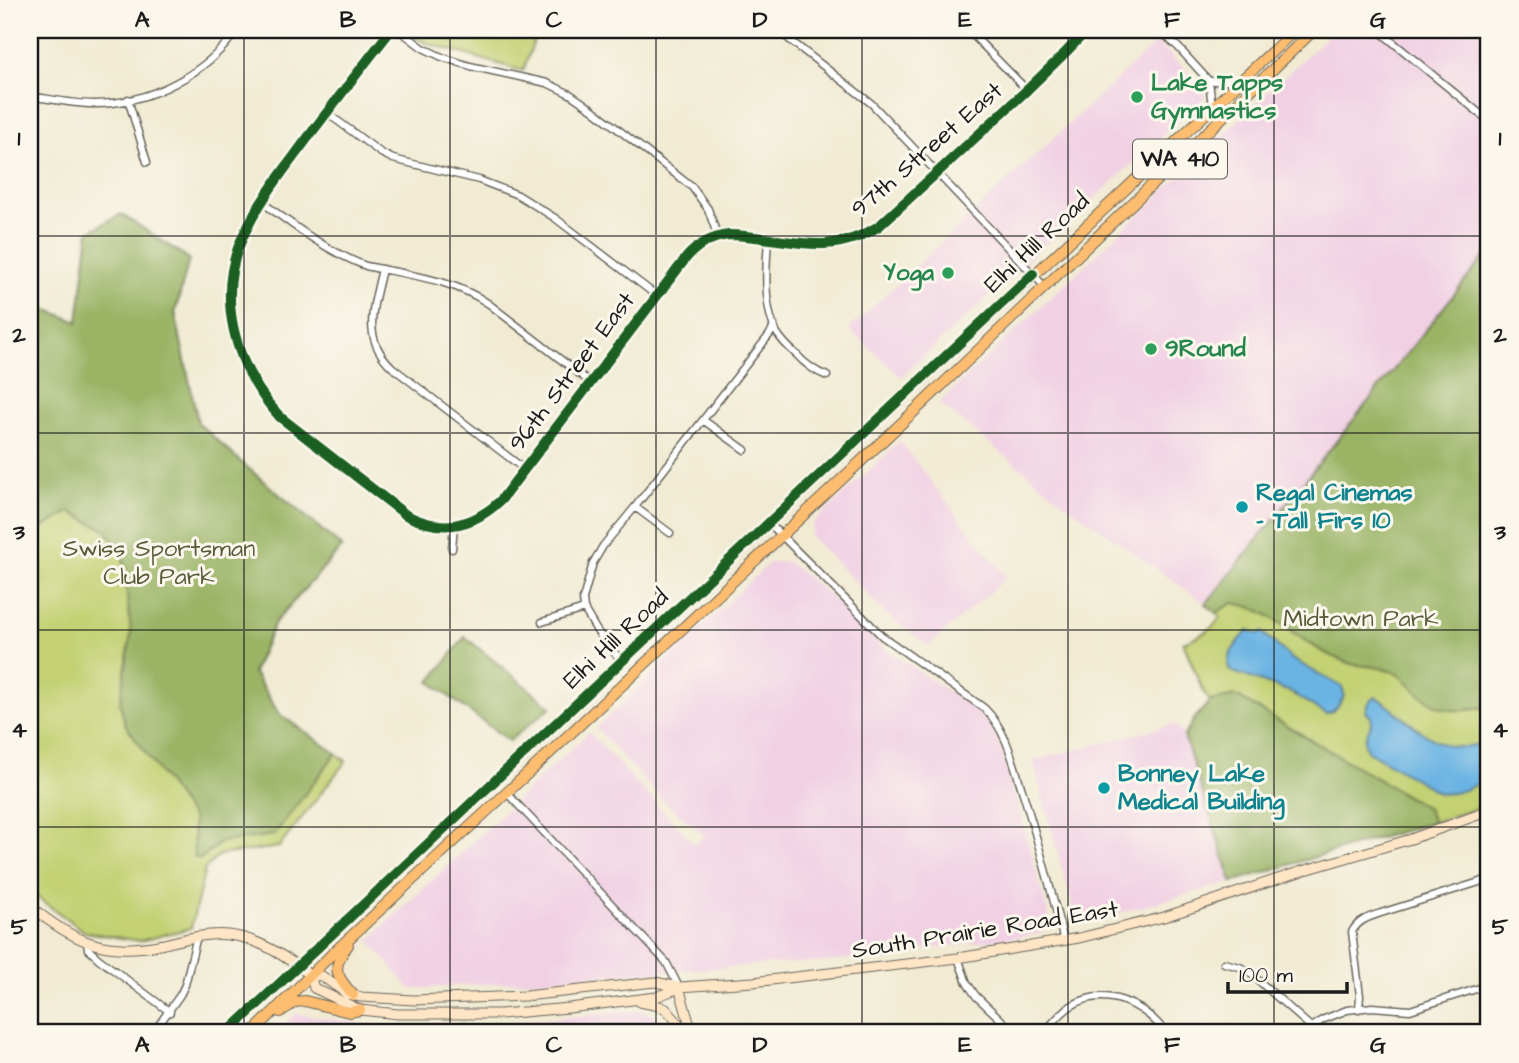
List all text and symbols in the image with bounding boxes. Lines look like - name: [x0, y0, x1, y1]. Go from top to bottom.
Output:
- text: A: [135, 4, 150, 36]
- text: B: [340, 4, 357, 36]
- text: C: [546, 4, 563, 36]
- text: D: [753, 4, 768, 36]
- text: E: [958, 4, 972, 36]
- text: F: [1164, 4, 1181, 36]
- text: G: [1370, 4, 1386, 36]
- place label: Lake Tapps Gymnastics: [1151, 66, 1283, 130]
- street label: 97th Street East: [844, 74, 1011, 226]
- marker: Lake Tapps Gymnastics: [1129, 89, 1145, 105]
- text: 1: [18, 122, 21, 154]
- text: 1: [1499, 122, 1502, 154]
- road number: WA 410: [1133, 140, 1227, 178]
- street label: Elhi Hill Road: [977, 185, 1097, 301]
- place label: Yoga: [883, 256, 935, 291]
- marker: Yoga: [940, 265, 956, 281]
- street label: 96th Street East: [501, 285, 643, 459]
- text: 2: [11, 319, 26, 351]
- text: 2: [1492, 319, 1507, 351]
- place label: 9Round: [1165, 332, 1246, 366]
- marker: 9Round: [1143, 341, 1159, 357]
- place label: Regal Cinemas - Tall Firs 10: [1256, 476, 1413, 538]
- marker: Regal Cinemas - Tall Firs 10: [1234, 499, 1250, 515]
- text: 3: [12, 516, 25, 548]
- text: 3: [1493, 516, 1506, 548]
- park label: Swiss Sportsman Club Park: [63, 532, 255, 594]
- street label: Elhi Hill Road: [556, 581, 676, 697]
- park label: Midtown Park: [1283, 602, 1439, 636]
- text: 4: [11, 714, 27, 746]
- text: 4: [1492, 714, 1508, 746]
- place label: Bonney Lake Medical Building: [1118, 757, 1285, 820]
- marker: Bonney Lake Medical Building: [1096, 780, 1112, 796]
- street label: South Prairie Road East: [849, 892, 1121, 968]
- text: 5: [11, 911, 28, 943]
- text: 5: [1492, 911, 1509, 943]
- scale bar: [1228, 951, 1348, 995]
- text: 100 m: [1239, 961, 1294, 990]
- text: A: [135, 1029, 150, 1061]
- text: B: [340, 1029, 357, 1061]
- text: C: [546, 1029, 563, 1061]
- text: D: [753, 1029, 768, 1061]
- text: E: [958, 1029, 972, 1061]
- text: F: [1164, 1029, 1181, 1061]
- text: G: [1370, 1029, 1386, 1061]

